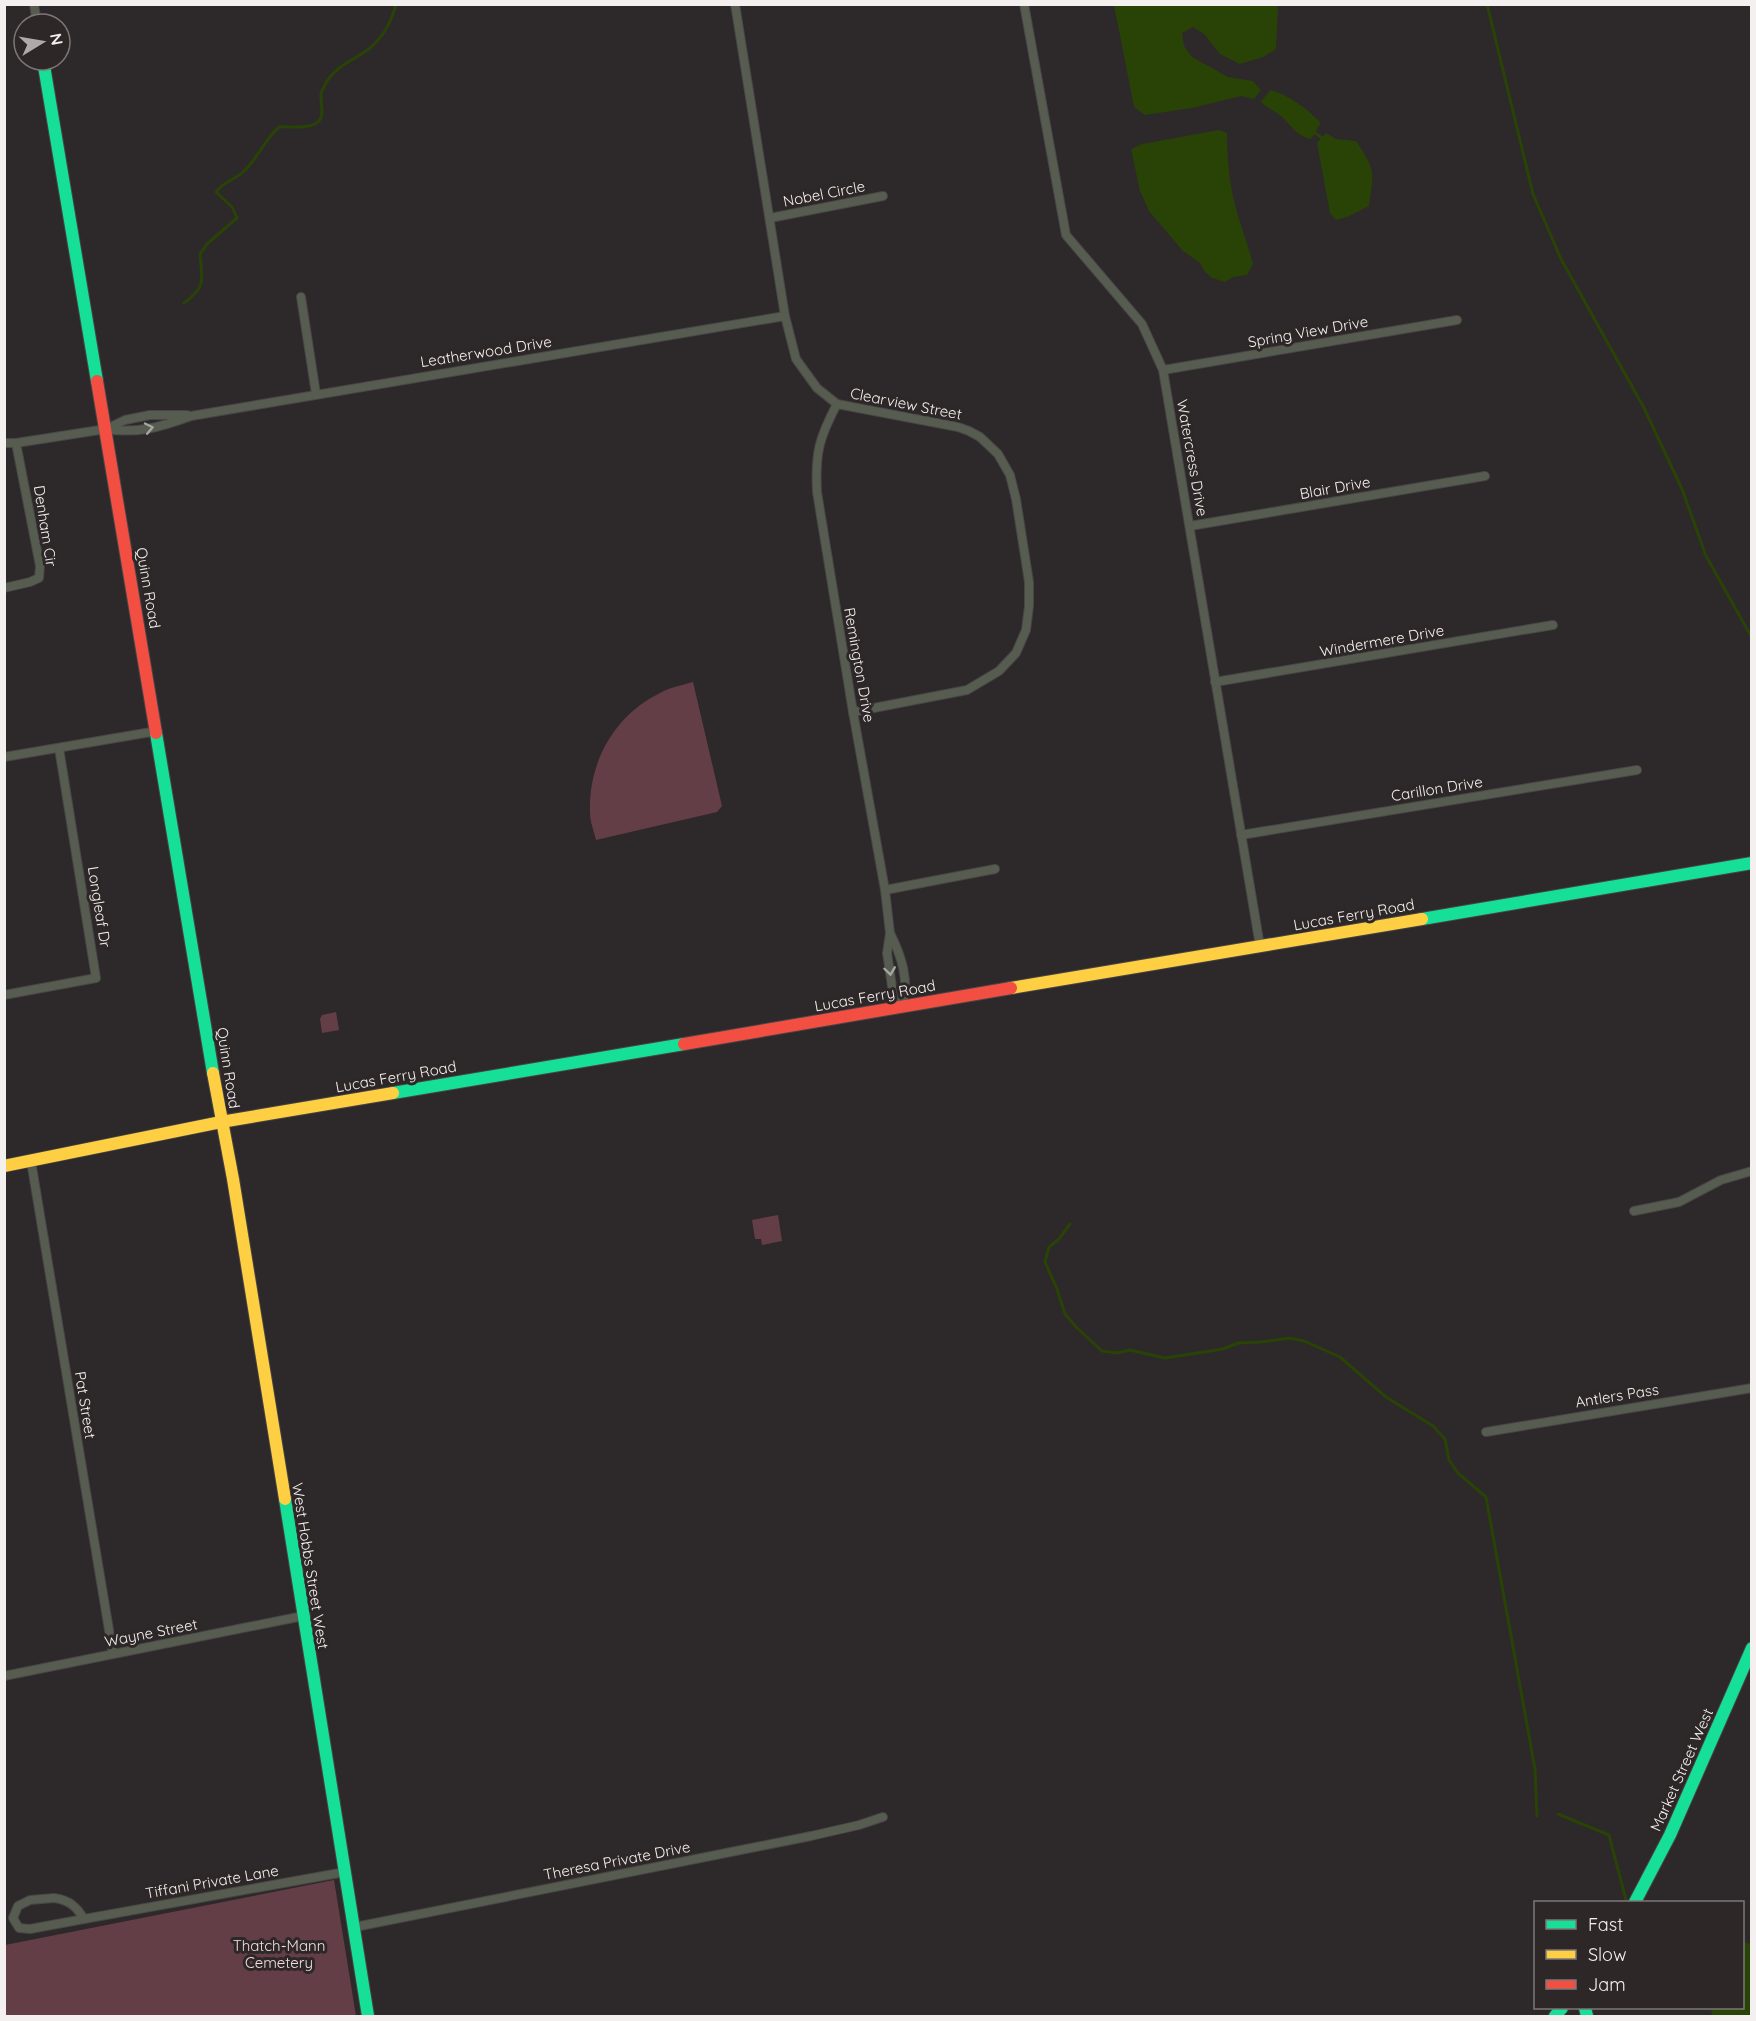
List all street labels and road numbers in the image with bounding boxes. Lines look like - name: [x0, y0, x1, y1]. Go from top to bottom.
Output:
- street label: Nobel Circle: [781, 176, 867, 211]
- street label: Spring View Drive: [1246, 312, 1370, 351]
- street label: Leatherwood Drive: [419, 332, 553, 371]
- street label: Clearview Street: [849, 383, 963, 424]
- street label: Watercress Drive: [1173, 398, 1212, 518]
- street label: Blair Drive: [1298, 472, 1372, 503]
- street label: Denham Cir: [30, 484, 61, 568]
- street label: Quinn Road: [132, 546, 165, 630]
- street label: Remington Drive: [840, 606, 879, 724]
- street label: Windermere Drive: [1318, 620, 1446, 661]
- street label: Carillon Drive: [1390, 772, 1484, 805]
- street label: Longleaf Dr: [84, 865, 115, 949]
- street label: Lucas Ferry Road: [1292, 895, 1416, 935]
- street label: Lucas Ferry Road: [813, 976, 937, 1016]
- street label: Quinn Road: [213, 1026, 244, 1110]
- street label: Lucas Ferry Road: [334, 1057, 458, 1097]
- street label: Pat Street: [71, 1370, 100, 1440]
- street label: Antlers Pass: [1574, 1380, 1660, 1411]
- street label: West Hobbs Street West: [288, 1481, 333, 1650]
- street label: Wayne Street: [103, 1614, 199, 1651]
- street label: Market Street West: [1646, 1705, 1717, 1834]
- street label: Theresa Private Drive: [542, 1837, 692, 1884]
- street label: Tiffani Private Lane: [144, 1860, 280, 1903]

